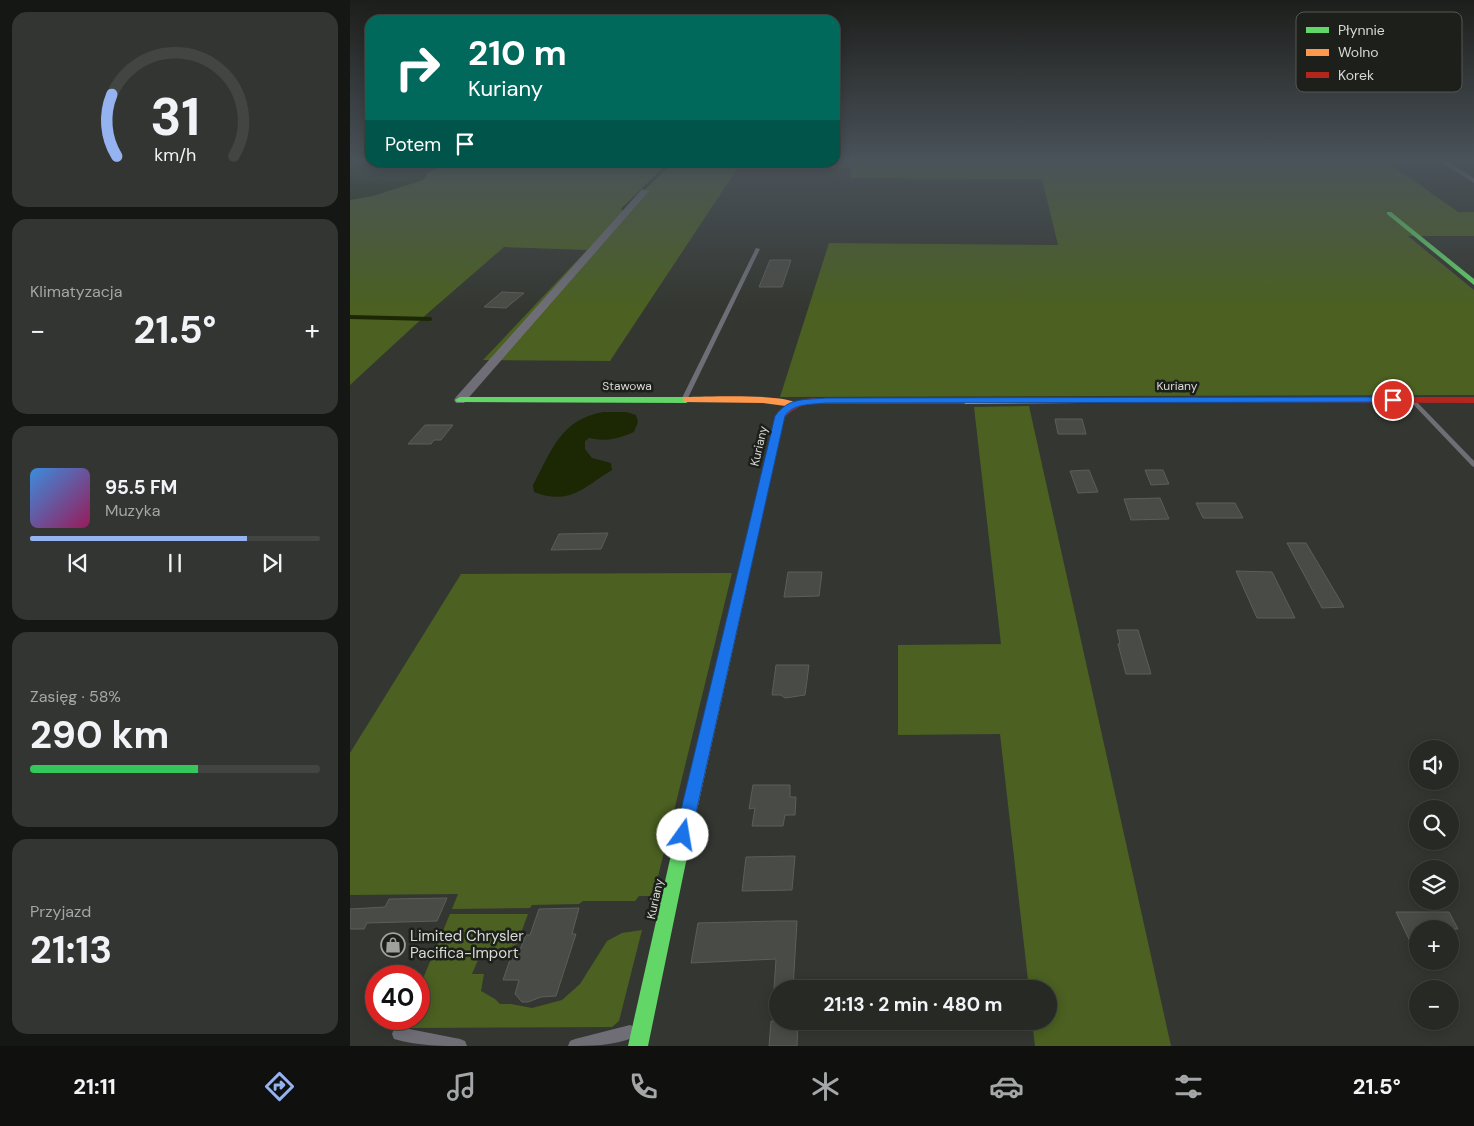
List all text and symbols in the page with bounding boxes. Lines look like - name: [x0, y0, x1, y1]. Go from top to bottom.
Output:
- legend: [1296, 12, 1462, 92]
- text: Płynnie: [1338, 21, 1385, 39]
- text: 210 m: [468, 30, 567, 76]
- icon: right: [385, 35, 450, 100]
- text: Wolno: [1338, 43, 1379, 61]
- text: Korek: [1338, 66, 1374, 84]
- text: Kuriany: [468, 74, 543, 103]
- text: 31: [150, 83, 200, 151]
- icon: arrive: [451, 130, 479, 158]
- text: Potem: [385, 132, 441, 157]
- text: km/h: [154, 143, 196, 167]
- text: Klimatyzacja: [30, 281, 122, 302]
- text: 21.5°: [134, 305, 216, 355]
- text: −: [30, 312, 45, 349]
- text: +: [305, 312, 320, 349]
- street label: Stawowa: [602, 378, 652, 394]
- street label: Kuriany: [1157, 378, 1198, 394]
- pin: [1372, 379, 1414, 421]
- icon: arrive: [1379, 386, 1407, 414]
- street label: Kuriany: [747, 424, 771, 468]
- text: 95.5 FM: [105, 475, 177, 500]
- text: Muzyka: [105, 500, 161, 521]
- icon: previous: [64, 549, 92, 577]
- icon: pause: [161, 549, 189, 577]
- icon: next: [258, 549, 286, 577]
- text: Zasięg · 58%: [30, 686, 121, 707]
- text: 290 km: [30, 710, 169, 760]
- map controls: [1409, 740, 1459, 1030]
- button: sound: [1409, 740, 1459, 790]
- button: search: [1409, 800, 1459, 850]
- position arrow: [656, 808, 708, 860]
- button: layers: [1409, 860, 1459, 910]
- street label: Kuriany: [643, 877, 667, 921]
- text: Przyjazd: [30, 901, 91, 922]
- button: +: [1409, 920, 1459, 970]
- text: 21:13: [30, 925, 112, 975]
- place label: Limited Chrysler Pacifica-Import: [410, 926, 524, 963]
- shop icon: Limited Chrysler Pacifica-Import: [380, 932, 406, 958]
- speed limit sign: 40: [365, 965, 430, 1030]
- button: −: [1409, 980, 1459, 1030]
- text: 21:13 · 2 min · 480 m: [824, 992, 1002, 1017]
- icon: directions: [262, 1069, 297, 1104]
- icon: music: [444, 1069, 479, 1104]
- icon: phone: [626, 1069, 661, 1104]
- icon: climate: [808, 1069, 843, 1104]
- icon: car: [989, 1069, 1024, 1104]
- icon: filters: [1171, 1069, 1206, 1104]
- text: 21:11: [73, 1072, 116, 1101]
- text: 21.5°: [1353, 1072, 1401, 1101]

